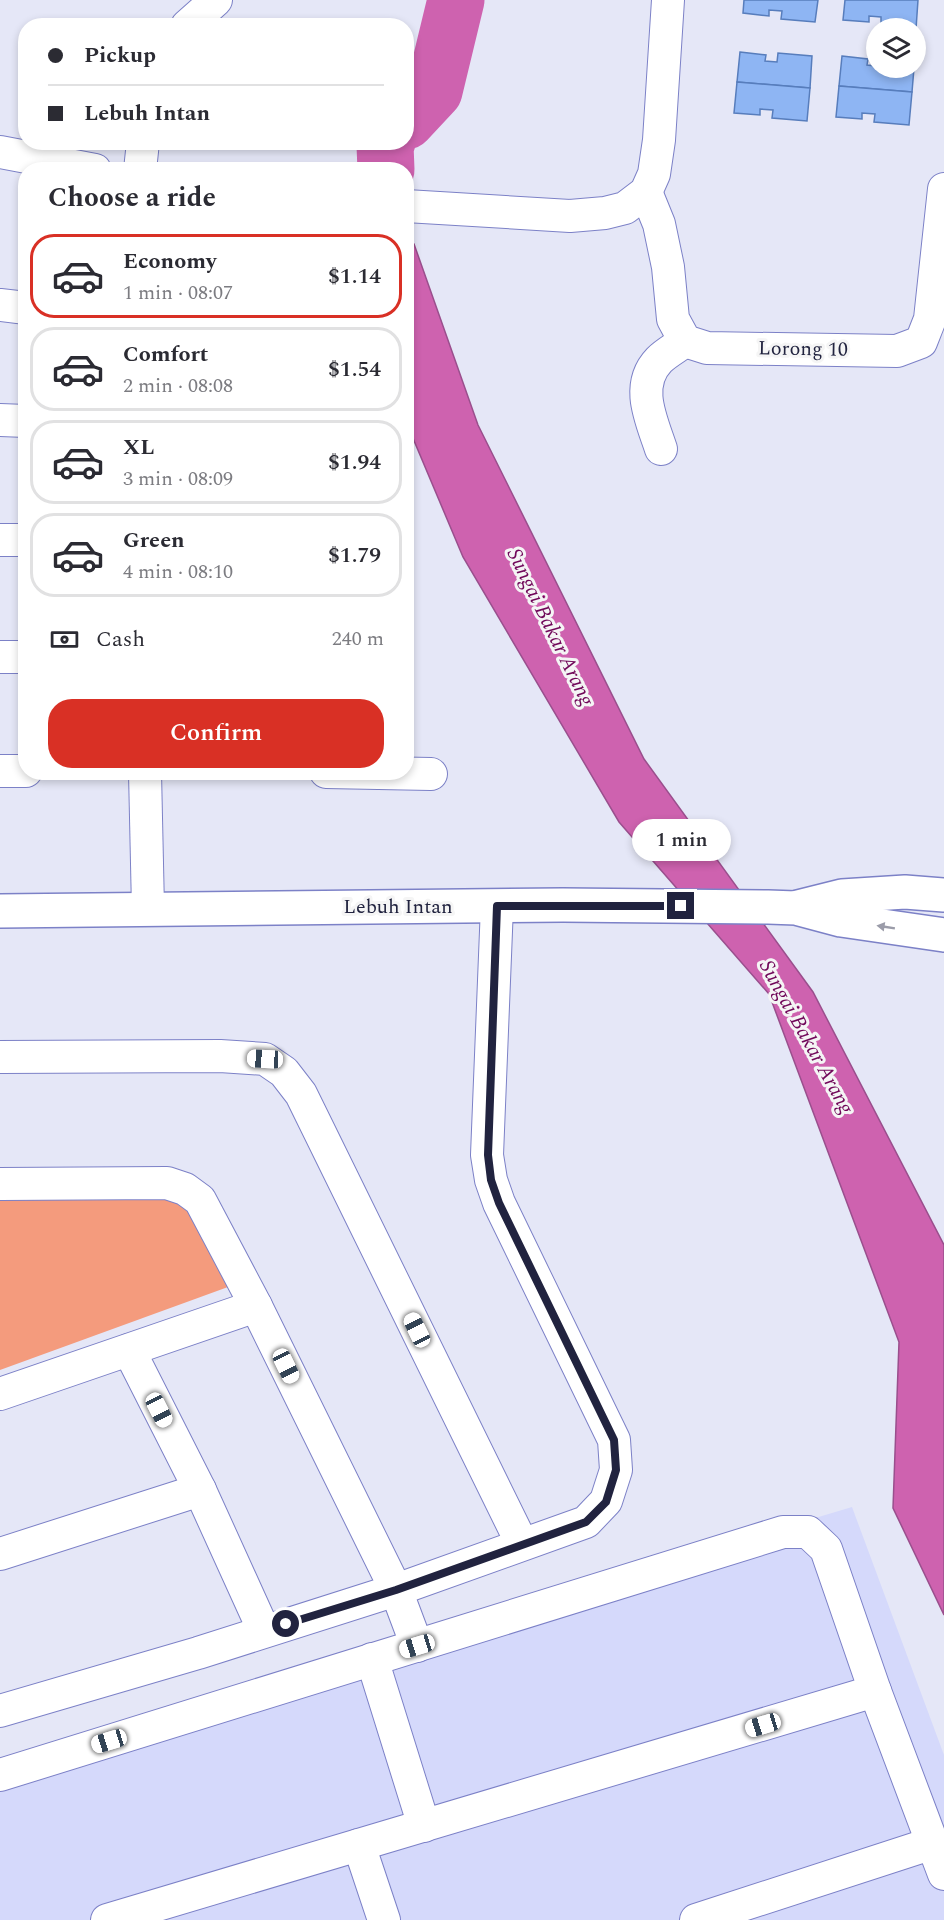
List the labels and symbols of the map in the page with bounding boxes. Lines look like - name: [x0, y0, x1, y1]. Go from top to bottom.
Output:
- street label: Lorong 10: [758, 333, 848, 365]
- water label: Sungai Bakar Arang: [498, 543, 602, 712]
- callout: 1 min: [632, 819, 730, 861]
- street label: Lebuh Intan: [343, 892, 453, 922]
- route end: [667, 892, 694, 919]
- one-way arrow: [876, 922, 895, 931]
- water label: Sungai Bakar Arang: [750, 954, 862, 1120]
- car: [247, 1049, 283, 1069]
- car: [401, 1310, 433, 1350]
- car: [270, 1346, 302, 1386]
- car: [143, 1390, 175, 1430]
- route start: [272, 1610, 299, 1637]
- car: [397, 1632, 437, 1660]
- car: [743, 1711, 783, 1739]
- car: [89, 1727, 129, 1755]

